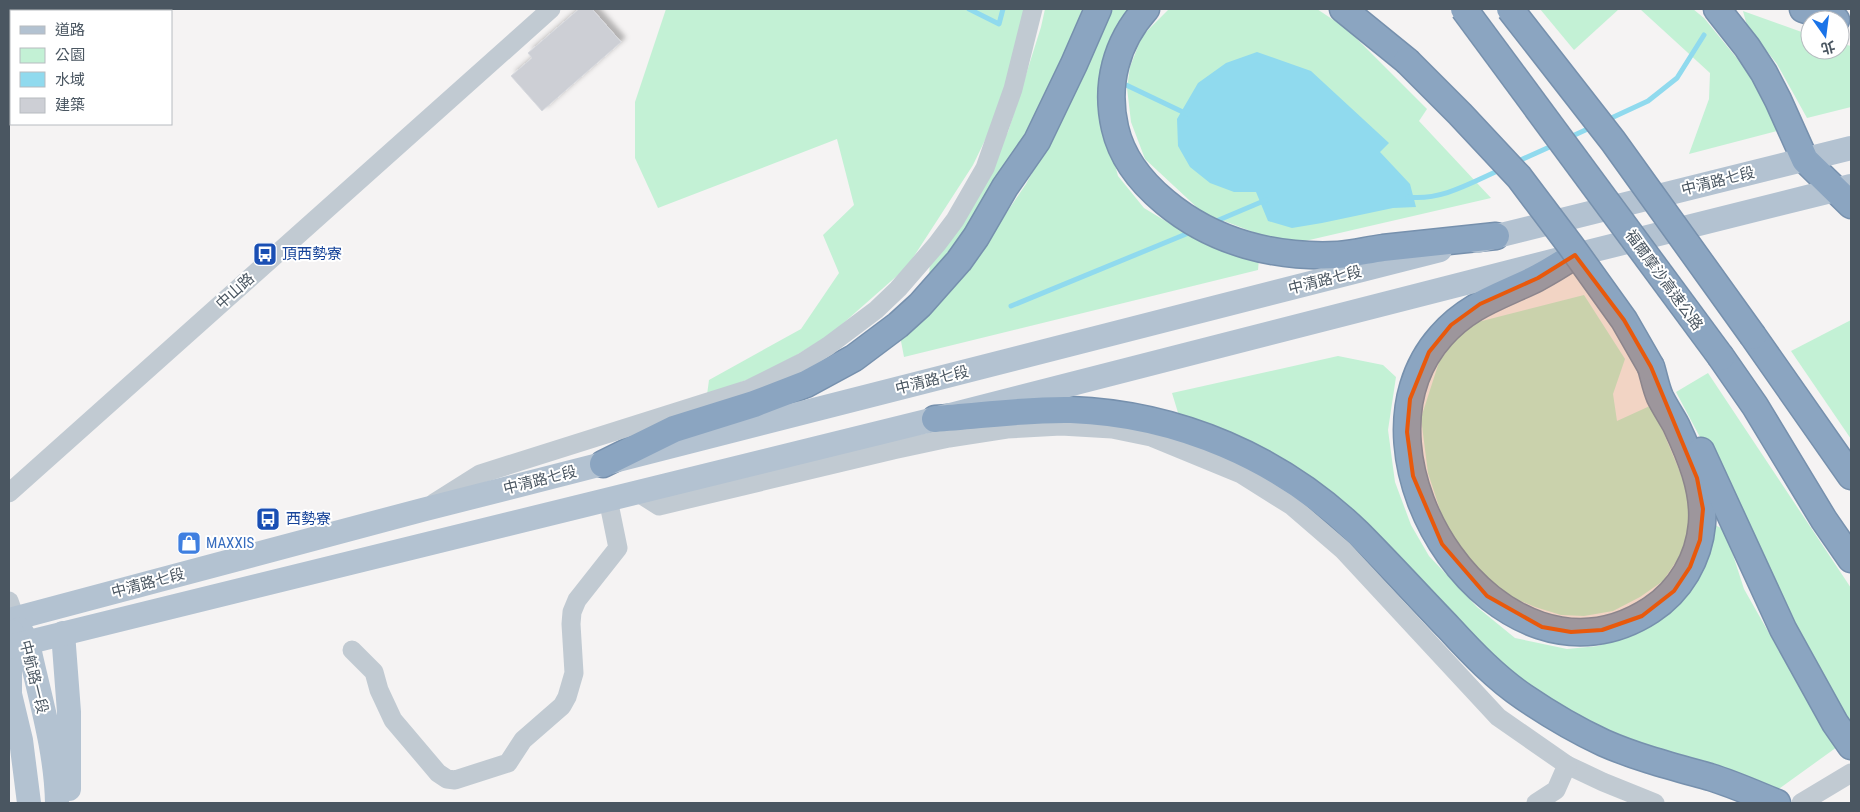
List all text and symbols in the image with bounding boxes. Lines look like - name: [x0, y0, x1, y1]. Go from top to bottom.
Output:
- legend: [10, 10, 172, 125]
- north arrow: [1800, 10, 1850, 60]
- text: 道路: [55, 21, 85, 39]
- text: 北: [1819, 38, 1837, 57]
- text: 公園: [55, 46, 85, 64]
- text: 水域: [55, 71, 85, 89]
- text: 建築: [55, 96, 85, 114]
- street label: 中清路七段: [1679, 163, 1757, 199]
- street label: 福爾摩沙高速公路: [1621, 226, 1707, 334]
- bus stop icon: 頂西勢寮: [252, 241, 278, 267]
- place label: 頂西勢寮: [282, 245, 342, 263]
- street label: 中清路七段: [1286, 262, 1364, 298]
- street label: 中山路: [212, 269, 258, 313]
- street label: 中清路七段: [893, 362, 971, 398]
- street label: 中清路七段: [501, 462, 579, 498]
- bus stop icon: 西勢寮: [255, 506, 281, 532]
- place label: 西勢寮: [286, 510, 331, 528]
- shop icon: MAXXIS: [176, 530, 202, 556]
- place label: MAXXIS: [206, 534, 254, 552]
- street label: 中清路七段: [109, 565, 187, 601]
- street label: 中航路一段: [16, 638, 52, 716]

